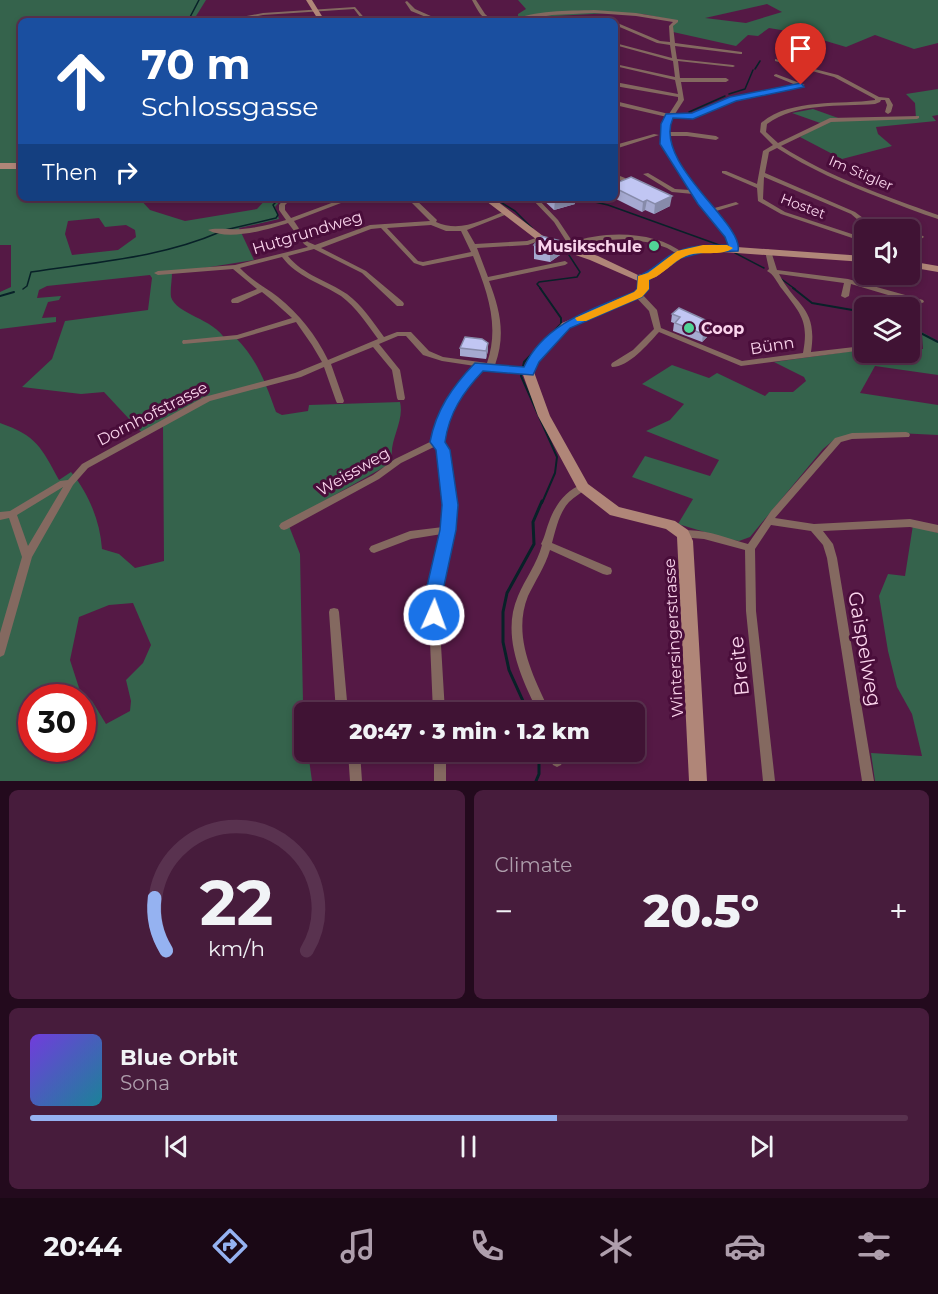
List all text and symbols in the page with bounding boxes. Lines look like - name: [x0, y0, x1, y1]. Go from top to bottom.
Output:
- pin: [775, 23, 826, 85]
- icon: arrive: [784, 32, 817, 65]
- text: 70 m: [141, 38, 251, 90]
- icon: ahead: [42, 42, 120, 120]
- text: Schlossgasse: [141, 90, 318, 123]
- street label: Im Stigler: [826, 151, 896, 195]
- icon: right: [110, 156, 143, 189]
- text: Then: [42, 159, 98, 186]
- street label: Hostet: [778, 189, 828, 223]
- street label: Hutgrundweg: [250, 207, 365, 258]
- map controls: [854, 219, 920, 363]
- button: sound: [854, 219, 920, 285]
- place label: Musikschule: [537, 237, 642, 256]
- marker: Musikschule: [647, 239, 661, 253]
- button: layers: [854, 297, 920, 363]
- place label: Coop: [701, 319, 744, 338]
- marker: Coop: [682, 321, 696, 335]
- street label: Bünn: [749, 333, 796, 358]
- street label: Dornhofstrasse: [94, 377, 211, 449]
- street label: Weissweg: [314, 443, 393, 500]
- street label: Wintersingerstrasse: [660, 558, 687, 718]
- position arrow: [402, 583, 466, 647]
- street label: Gaispelweg: [843, 590, 887, 708]
- street label: Breite: [724, 635, 754, 697]
- speed limit sign: 30: [18, 684, 96, 762]
- text: 20:47 · 3 min · 1.2 km: [349, 718, 590, 745]
- text: Climate: [495, 853, 572, 877]
- text: 22: [200, 865, 274, 941]
- text: 20.5°: [643, 883, 759, 938]
- text: −: [495, 891, 513, 931]
- text: +: [889, 891, 908, 931]
- text: km/h: [208, 936, 265, 962]
- text: Blue Orbit: [120, 1044, 238, 1071]
- text: Sona: [120, 1071, 170, 1095]
- icon: previous: [160, 1130, 193, 1163]
- icon: pause: [452, 1130, 485, 1163]
- icon: next: [745, 1130, 778, 1163]
- icon: directions: [209, 1225, 251, 1267]
- icon: music: [337, 1225, 379, 1267]
- icon: phone: [466, 1225, 508, 1267]
- icon: climate: [595, 1225, 637, 1267]
- icon: car: [724, 1225, 766, 1267]
- icon: filters: [853, 1225, 895, 1267]
- text: 20:44: [43, 1230, 122, 1263]

